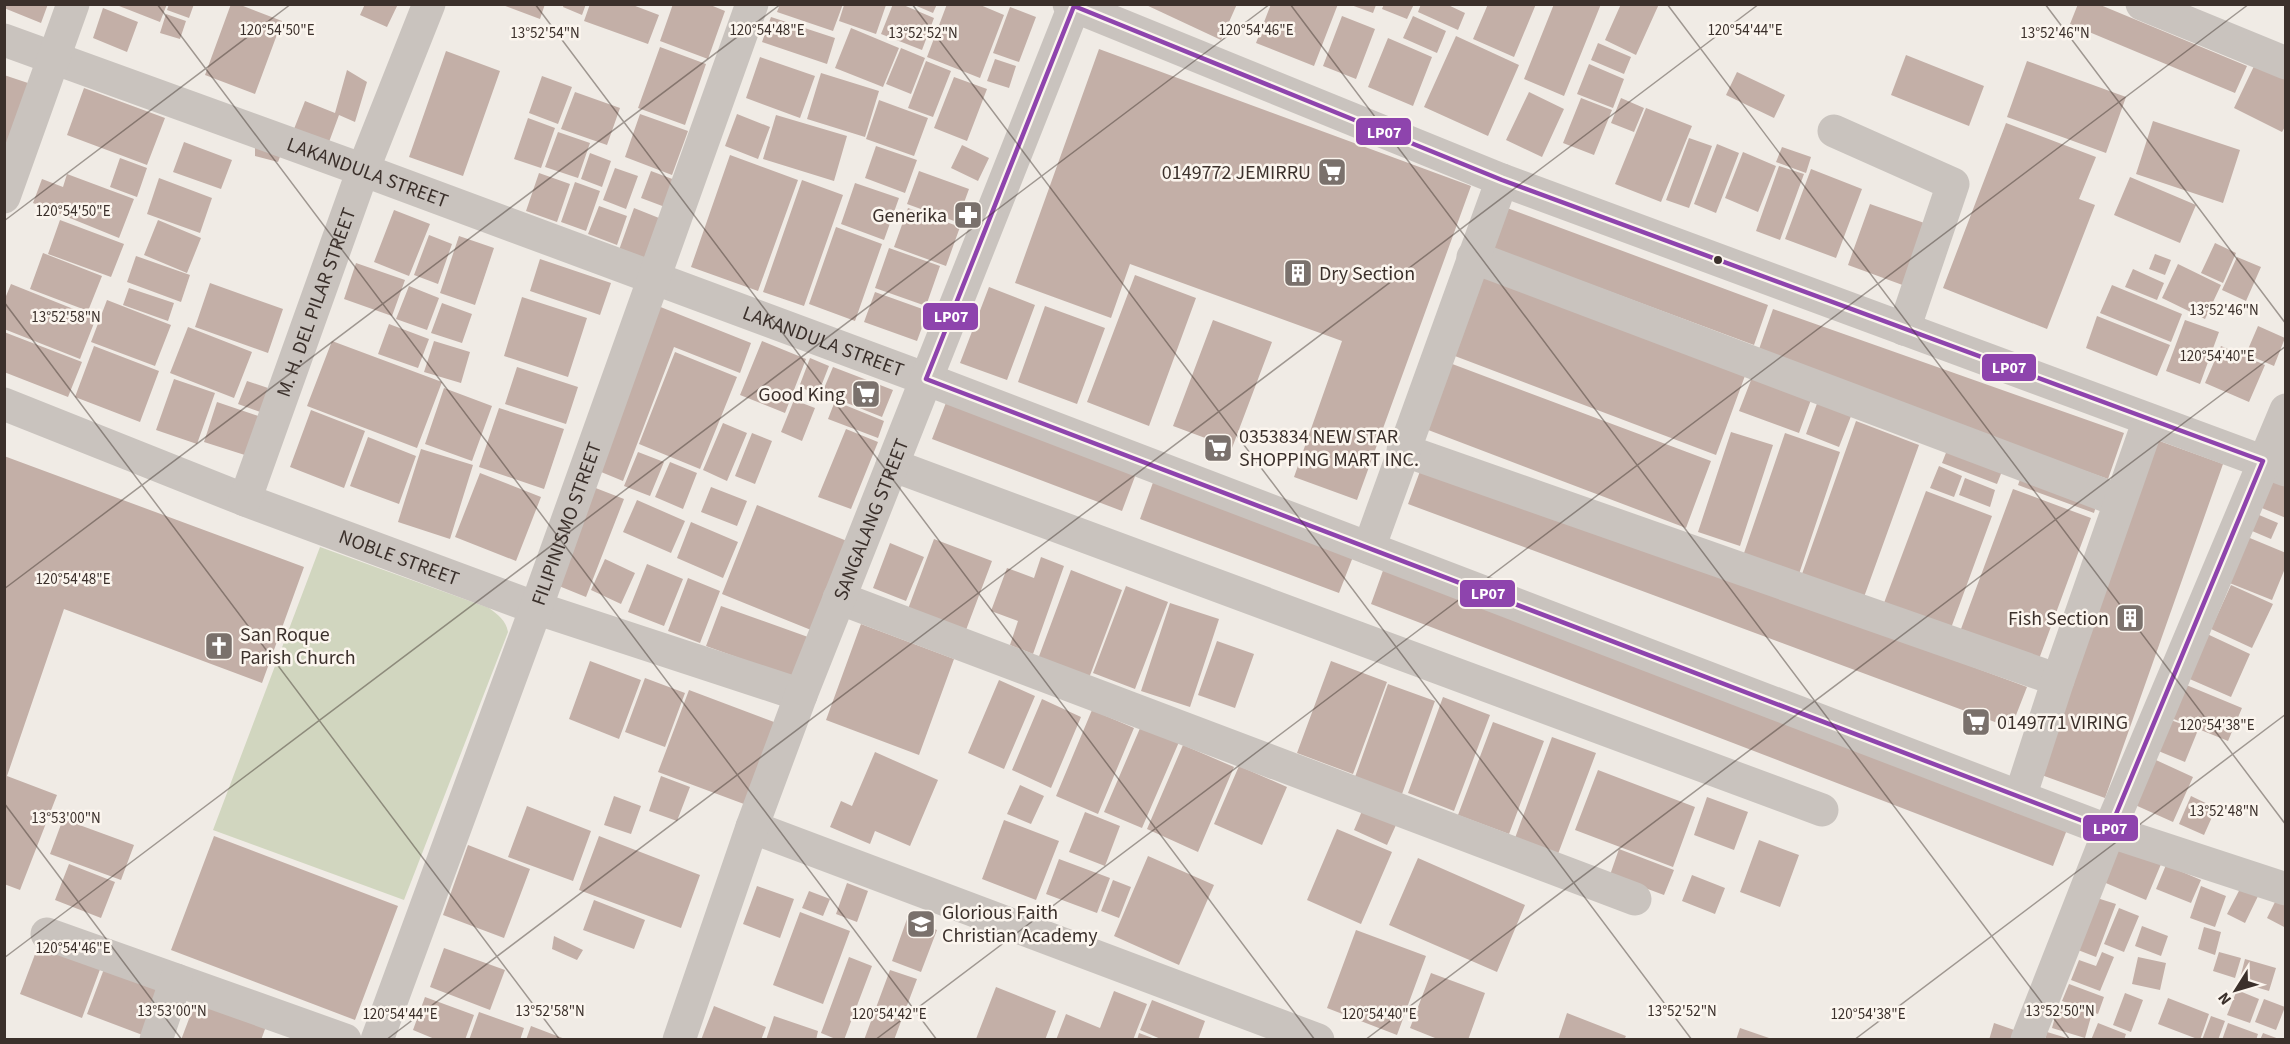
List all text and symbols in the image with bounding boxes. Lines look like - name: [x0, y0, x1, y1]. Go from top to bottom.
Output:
- text: 120°54'50"E: [239, 20, 315, 41]
- text: 120°54'48"E: [729, 20, 805, 41]
- text: 120°54'46"E: [1218, 20, 1294, 41]
- text: 120°54'44"E: [1707, 20, 1783, 41]
- text: 13°52'54"N: [510, 23, 580, 44]
- text: 13°52'52"N: [888, 23, 958, 44]
- text: 13°52'46"N: [2020, 23, 2090, 44]
- line badge: LP07: [1355, 117, 1412, 146]
- text: LP07: [1367, 122, 1401, 144]
- street label: LAKANDULA STREET: [283, 131, 452, 216]
- supermarket icon: 0149772 JEMIRRU: [1316, 156, 1348, 188]
- place label: 0149772 JEMIRRU: [1162, 159, 1311, 187]
- pharmacy icon: Generika: [952, 199, 984, 231]
- text: 120°54'50"E: [35, 201, 111, 222]
- place label: Generika: [872, 202, 947, 230]
- street label: M. H. DEL PILAR STREET: [270, 204, 363, 401]
- unlabelled marker: [1712, 254, 1724, 266]
- building icon: Dry Section: [1282, 257, 1314, 289]
- place label: Dry Section: [1319, 260, 1415, 288]
- street label: LAKANDULA STREET: [739, 299, 908, 385]
- text: 13°52'46"N: [2189, 300, 2259, 321]
- line badge: LP07: [922, 302, 979, 331]
- text: LP07: [934, 306, 968, 328]
- text: 13°52'58"N: [31, 307, 101, 328]
- text: 120°54'40"E: [2179, 346, 2255, 367]
- line badge: LP07: [1981, 353, 2037, 382]
- text: LP07: [1992, 357, 2026, 379]
- supermarket icon: Good King: [850, 378, 882, 410]
- place label: Good King: [758, 381, 845, 409]
- place label: 0353834 NEW STAR SHOPPING MART INC.: [1239, 423, 1419, 474]
- supermarket icon: 0353834 NEW STAR SHOPPING MART INC.: [1202, 432, 1234, 464]
- street label: SANGALANG STREET: [827, 434, 916, 605]
- street label: FILIPINISMO STREET: [525, 438, 609, 609]
- street label: NOBLE STREET: [335, 523, 463, 593]
- text: 120°54'48"E: [35, 569, 111, 590]
- line badge: LP07: [1459, 579, 1516, 608]
- text: LP07: [1471, 583, 1505, 605]
- building icon: Fish Section: [2114, 602, 2146, 634]
- place label: Fish Section: [2008, 605, 2109, 633]
- place label: San Roque Parish Church: [240, 621, 356, 672]
- church icon: San Roque Parish Church: [203, 630, 235, 662]
- supermarket icon: 0149771 VIRING: [1960, 706, 1992, 738]
- place label: 0149771 VIRING: [1997, 709, 2128, 737]
- text: 120°54'38"E: [2179, 715, 2255, 736]
- text: 13°52'48"N: [2189, 801, 2259, 822]
- text: 13°53'00"N: [31, 808, 101, 829]
- line badge: LP07: [2082, 814, 2139, 842]
- text: LP07: [2093, 818, 2127, 840]
- place label: Glorious Faith Christian Academy: [942, 899, 1098, 950]
- school or university icon: Glorious Faith Christian Academy: [905, 908, 937, 940]
- text: 120°54'46"E: [35, 938, 111, 959]
- north arrow: [2206, 960, 2266, 1020]
- text: N: [2213, 988, 2237, 1009]
- text: 13°53'00"N: [137, 1001, 207, 1022]
- text: 13°52'58"N: [515, 1001, 585, 1022]
- text: 13°52'52"N: [1647, 1001, 1717, 1022]
- text: 13°52'50"N: [2025, 1001, 2095, 1022]
- text: 120°54'44"E: [362, 1004, 438, 1025]
- text: 120°54'42"E: [851, 1004, 927, 1025]
- text: 120°54'40"E: [1341, 1004, 1417, 1025]
- text: 120°54'38"E: [1830, 1004, 1906, 1025]

